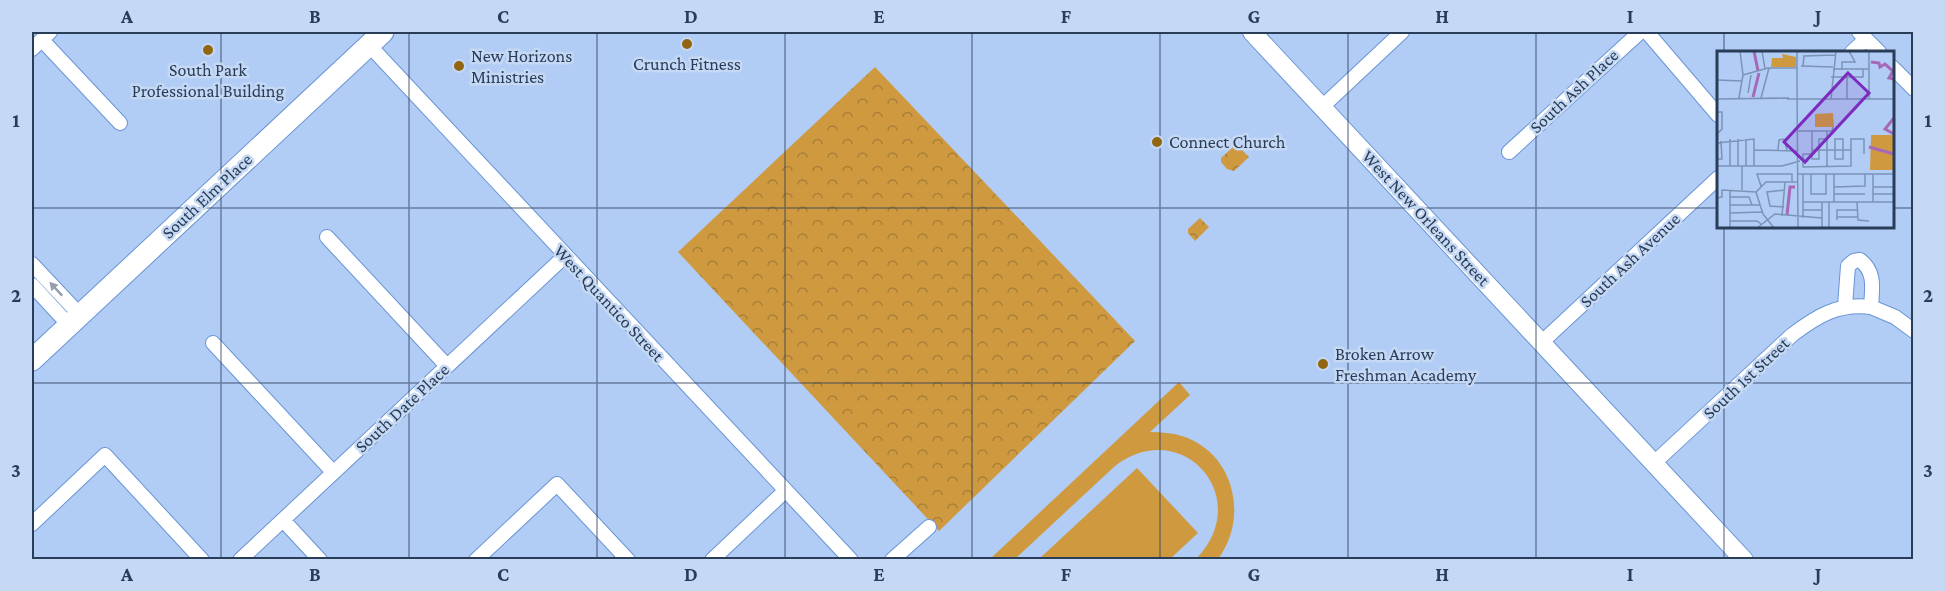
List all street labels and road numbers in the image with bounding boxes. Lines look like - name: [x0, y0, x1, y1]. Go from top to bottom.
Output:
- street label: South Ash Place: [1526, 45, 1622, 137]
- street label: West New Orleans Street: [1358, 146, 1495, 291]
- street label: South Elm Place: [158, 149, 256, 243]
- street label: South Ash Avenue: [1576, 209, 1684, 311]
- street label: West Quantico Street: [550, 241, 669, 366]
- street label: South 1st Street: [1699, 332, 1794, 423]
- street label: South Date Place: [351, 359, 453, 456]

